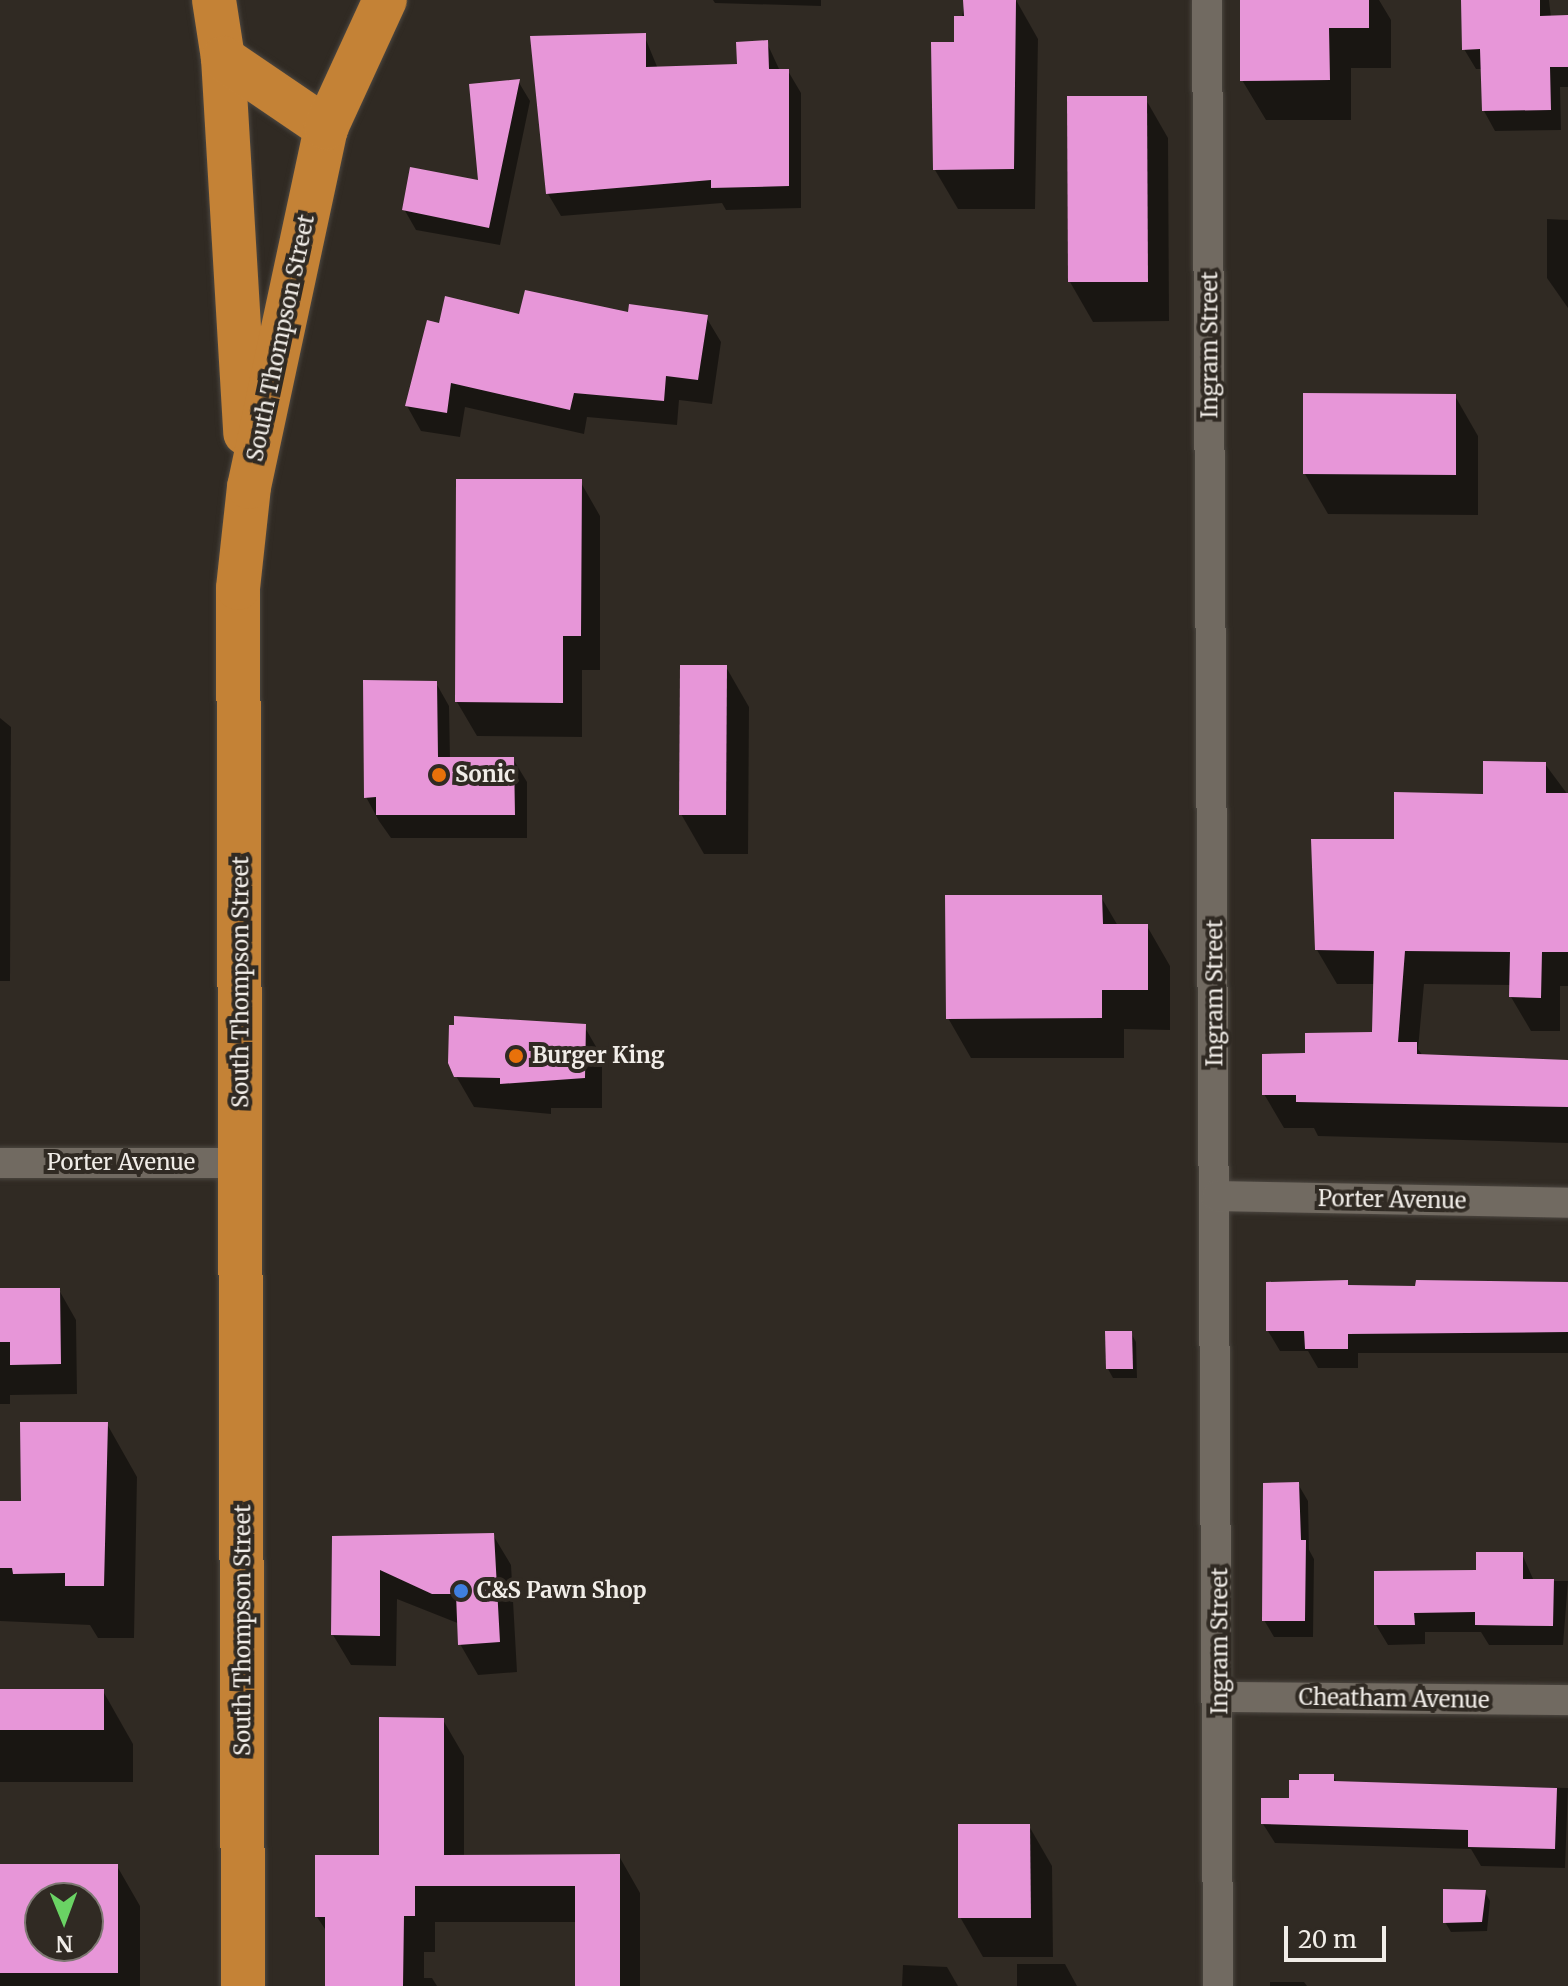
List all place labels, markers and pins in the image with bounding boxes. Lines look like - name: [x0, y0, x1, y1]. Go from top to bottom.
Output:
- place label: Sonic: [455, 762, 515, 788]
- marker: Sonic: [430, 766, 448, 784]
- place label: Burger King: [532, 1043, 664, 1069]
- marker: Burger King: [507, 1047, 525, 1065]
- place label: C&S Pawn Shop: [477, 1578, 646, 1604]
- marker: C&S Pawn Shop: [452, 1582, 470, 1600]

